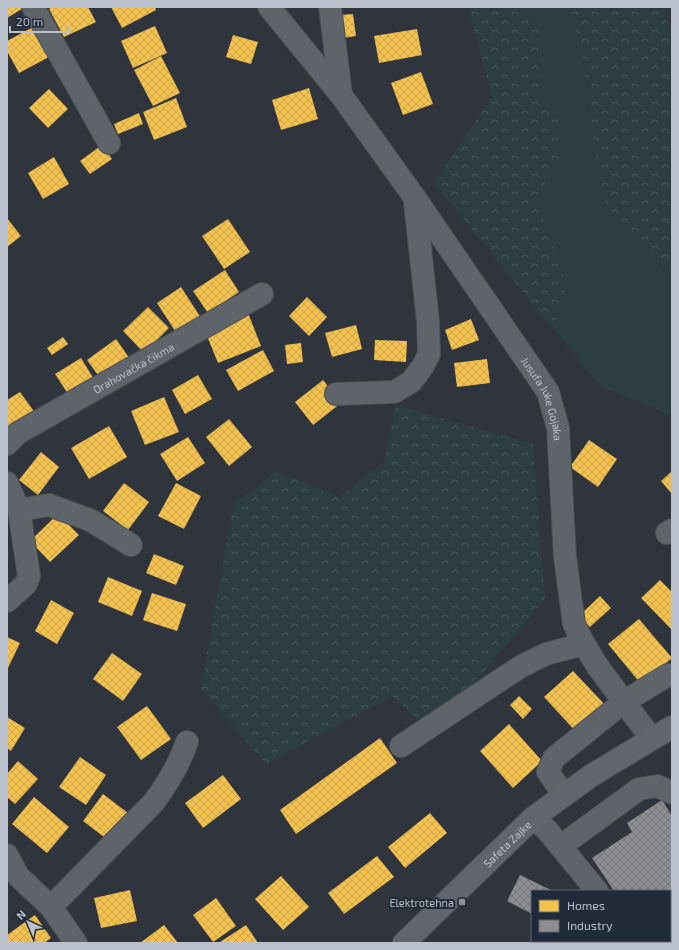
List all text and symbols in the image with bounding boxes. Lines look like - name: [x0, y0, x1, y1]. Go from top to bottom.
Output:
- scale bar: [10, 8, 69, 34]
- text: 20 m: [16, 14, 43, 28]
- street label: Orahovačka čikma: [90, 339, 176, 396]
- street label: Jusufa Juke Gojaka: [519, 354, 565, 441]
- street label: Safeta Zajke: [480, 817, 533, 869]
- legend: [531, 890, 671, 942]
- place label: Elektrotehna: [389, 896, 454, 909]
- marker: Elektrotehna: [457, 897, 467, 907]
- text: Homes: [567, 898, 605, 912]
- north arrow: [8, 902, 48, 942]
- text: N: [13, 907, 28, 922]
- text: Industry: [567, 918, 613, 932]

